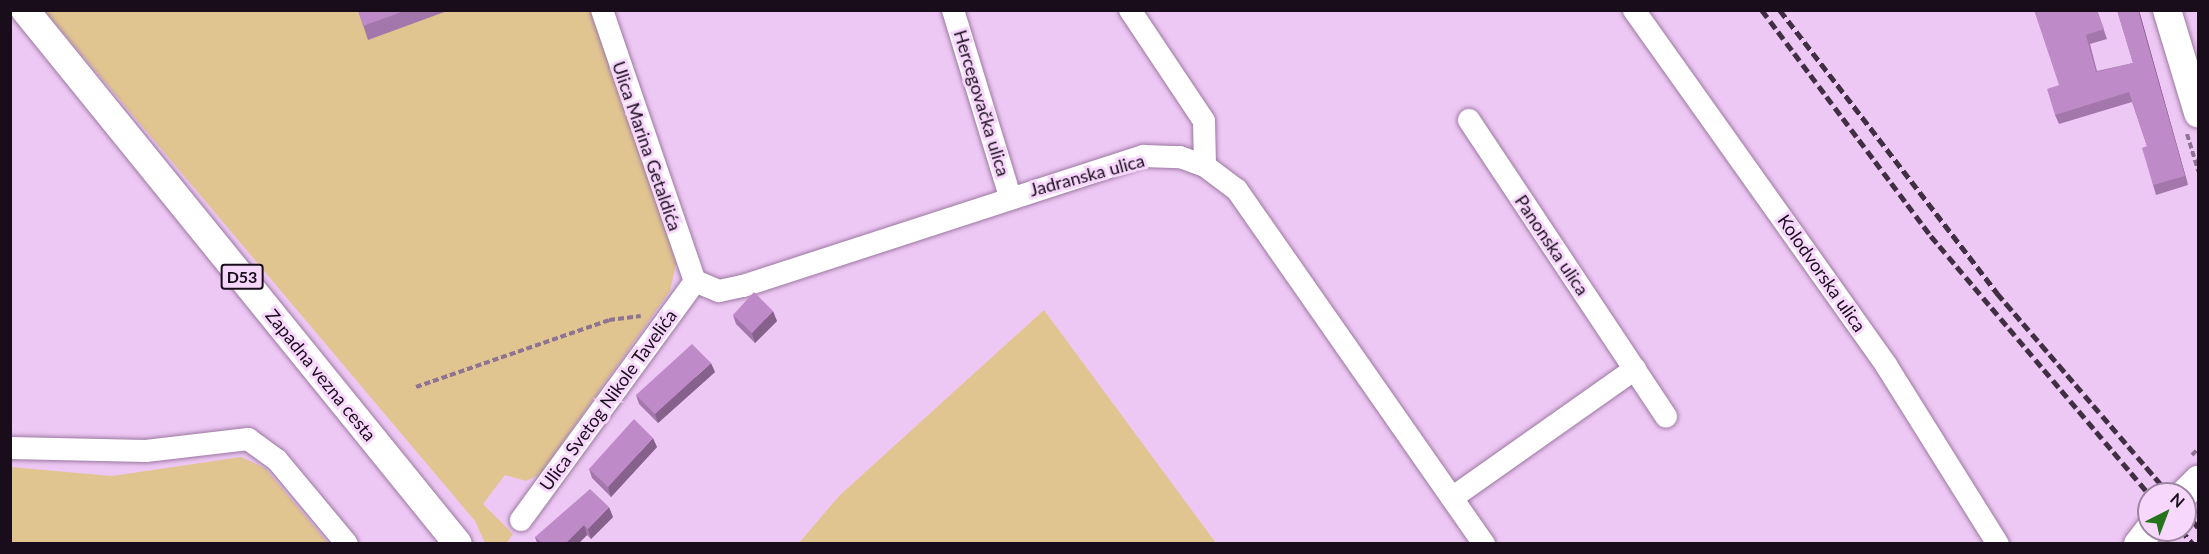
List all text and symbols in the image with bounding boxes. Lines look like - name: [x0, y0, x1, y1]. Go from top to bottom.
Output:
- street label: Hercegovačka ulica: [949, 27, 1015, 179]
- street label: Ulica Marina Getaldića: [608, 58, 686, 234]
- street label: Jadranska ulica: [1027, 149, 1147, 201]
- street label: Panonska ulica: [1511, 191, 1593, 299]
- street label: Kolodvorska ulica: [1773, 210, 1871, 336]
- road number: D53: [220, 264, 264, 290]
- street label: Zapadna vezna cesta: [261, 305, 381, 445]
- street label: Ulica Svetog Nikole Tavelića: [535, 305, 681, 495]
- north arrow: [2137, 482, 2197, 542]
- text: N: [2167, 489, 2189, 511]

